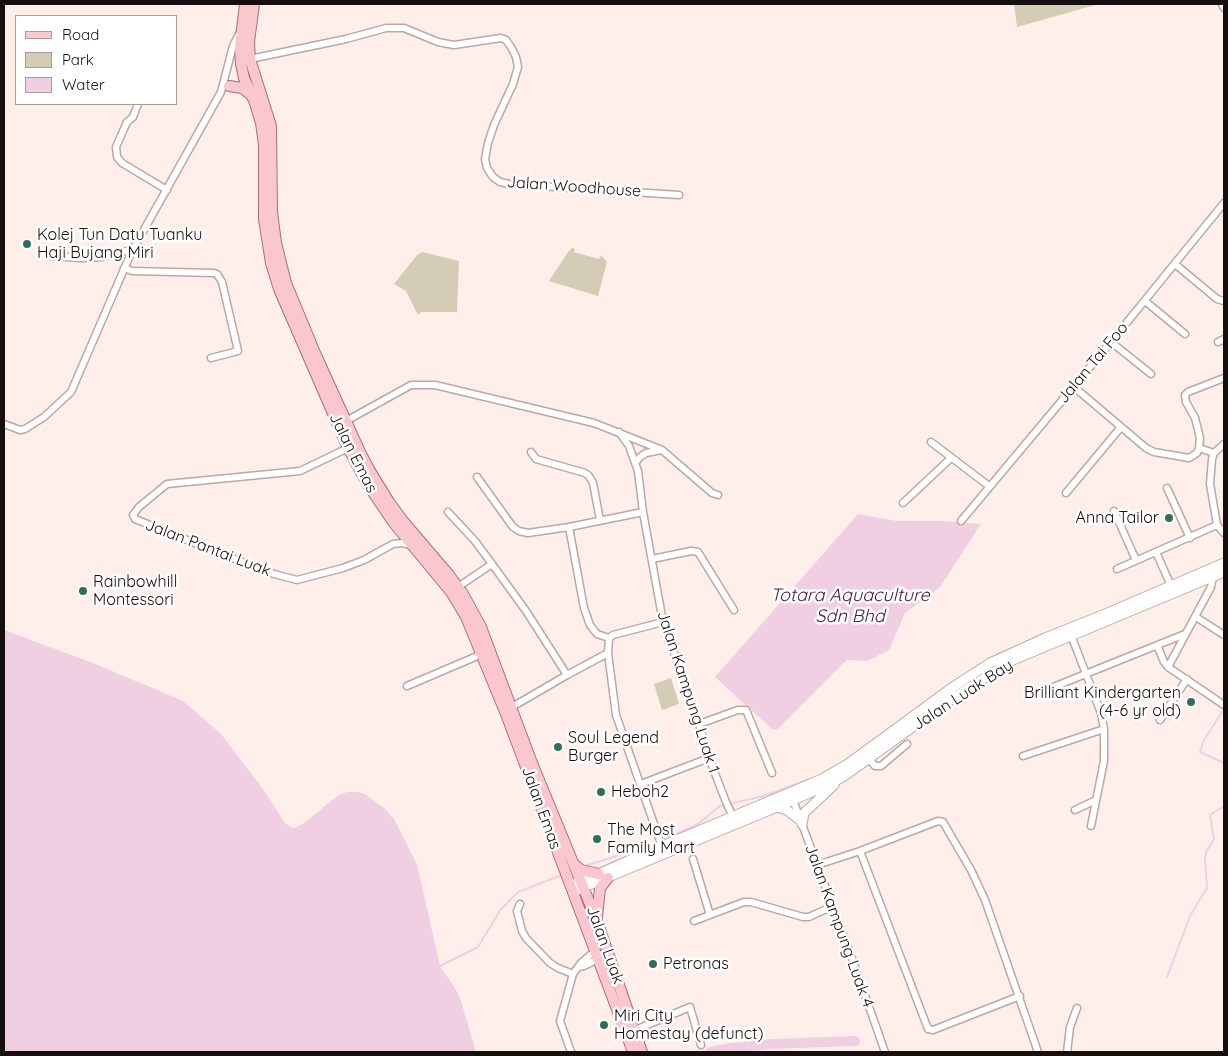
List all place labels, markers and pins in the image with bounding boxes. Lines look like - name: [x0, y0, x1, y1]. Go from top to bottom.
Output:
- place label: Kolej Tun Datu Tuanku Haji Bujang Miri: [37, 225, 202, 263]
- marker: Kolej Tun Datu Tuanku Haji Bujang Miri: [21, 238, 33, 250]
- place label: Anna Tailor: [1076, 508, 1159, 528]
- marker: Anna Tailor: [1163, 512, 1175, 524]
- place label: Rainbowhill Montessori: [93, 572, 177, 610]
- marker: Rainbowhill Montessori: [77, 585, 89, 597]
- place label: Brilliant Kindergarten (4-6 yr old): [1024, 683, 1181, 721]
- marker: Brilliant Kindergarten (4-6 yr old): [1185, 696, 1197, 708]
- place label: Soul Legend Burger: [568, 728, 659, 766]
- marker: Soul Legend Burger: [552, 741, 564, 753]
- place label: Heboh2: [611, 782, 669, 802]
- marker: Heboh2: [595, 786, 607, 798]
- place label: The Most Family Mart: [607, 820, 695, 858]
- marker: The Most Family Mart: [591, 833, 603, 845]
- place label: Petronas: [663, 954, 729, 974]
- marker: Petronas: [647, 958, 659, 970]
- place label: Miri City Homestay (defunct): [614, 1006, 763, 1044]
- marker: Miri City Homestay (defunct): [598, 1019, 610, 1031]

